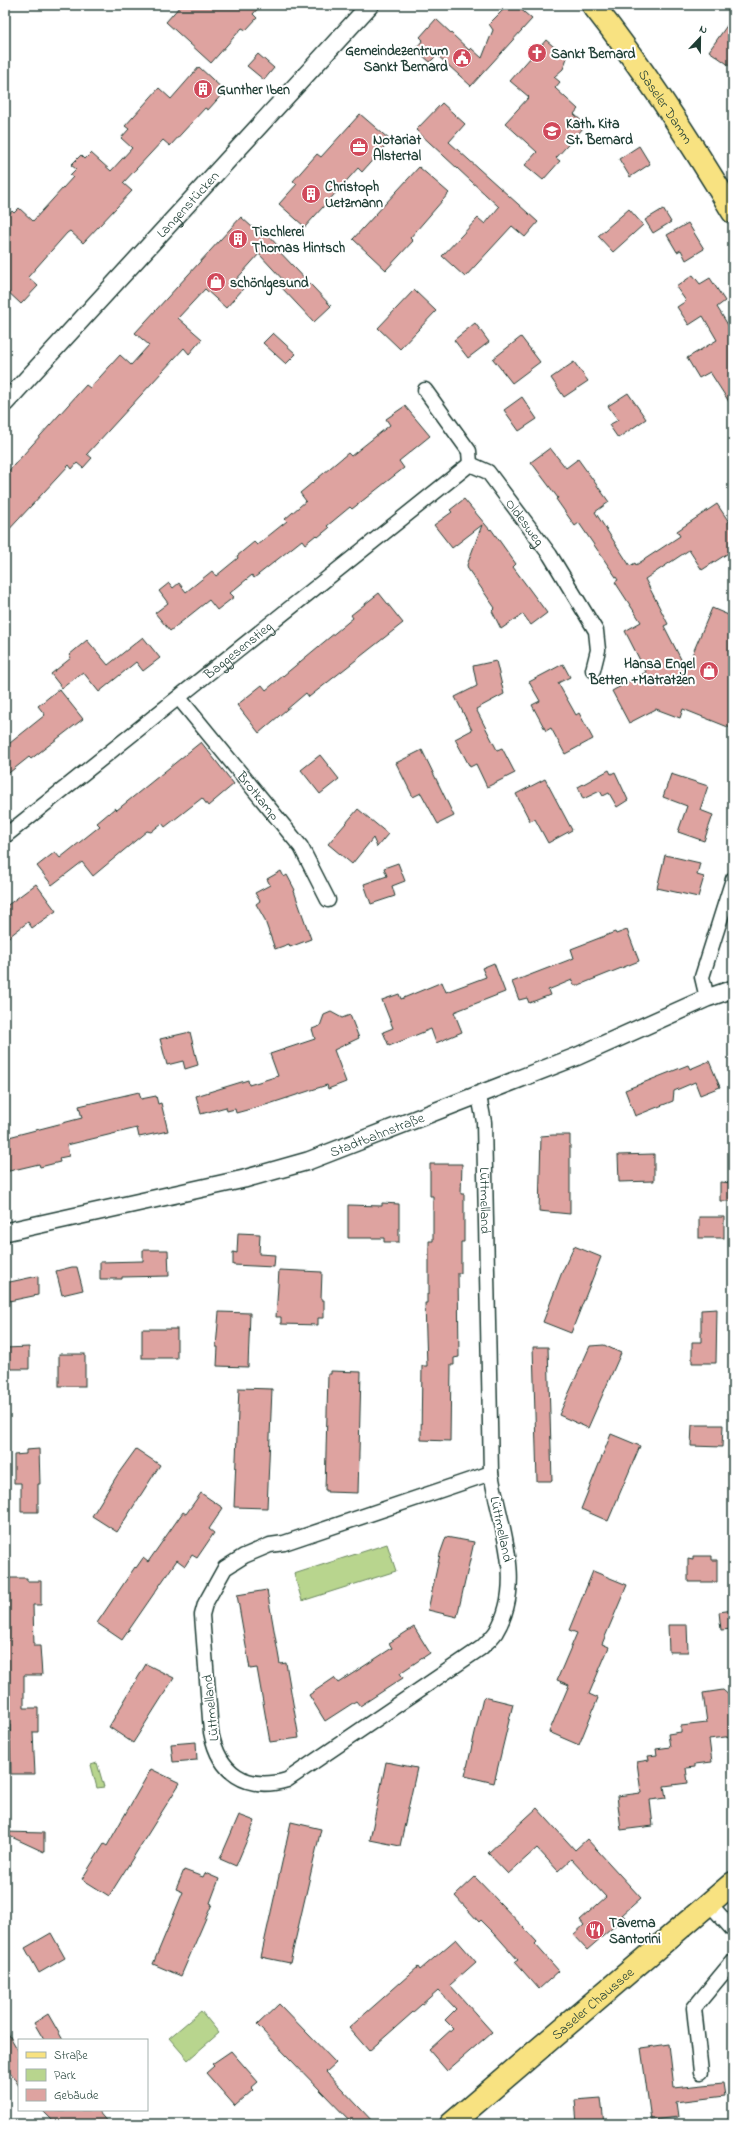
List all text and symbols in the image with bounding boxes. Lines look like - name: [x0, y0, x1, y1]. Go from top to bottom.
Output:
- north arrow: [680, 18, 720, 58]
- text: N: [697, 21, 710, 38]
- place label: Gemeindezentrum Sankt Bernard: [345, 41, 448, 78]
- church icon: Sankt Bernard: [526, 42, 548, 64]
- place label: Sankt Bernard: [551, 44, 636, 65]
- public building icon: Gemeindezentrum Sankt Bernard: [451, 47, 473, 69]
- street label: Saseler Damm: [632, 66, 698, 149]
- building icon: Gunther Iben: [192, 78, 214, 100]
- place label: Gunther Iben: [217, 80, 290, 101]
- place label: Kath. Kita St. Bernard: [566, 114, 633, 151]
- school or university icon: Kath. Kita St. Bernard: [541, 120, 563, 142]
- place label: Notariat Alstertal: [373, 130, 422, 167]
- office icon: Notariat Alstertal: [348, 136, 370, 158]
- street label: Langenstücken: [152, 167, 225, 243]
- place label: Christoph Uetzmann: [325, 177, 383, 214]
- building icon: Christoph Uetzmann: [300, 183, 322, 205]
- place label: Tischlerei Thomas Hintsch: [252, 222, 346, 259]
- building icon: Tischlerei Thomas Hintsch: [227, 228, 249, 250]
- shop icon: schön!gesund: [205, 271, 227, 293]
- place label: schön!gesund: [230, 273, 309, 296]
- street label: Oldesweg: [499, 495, 549, 552]
- street label: Baggesenstieg: [199, 617, 278, 686]
- place label: Hansa Engel Betten +Matratzen: [588, 654, 696, 691]
- shop icon: Hansa Engel Betten +Matratzen: [698, 660, 720, 682]
- street label: Brotkamp: [231, 767, 284, 826]
- street label: Stadtbahnstraße: [327, 1108, 428, 1164]
- street label: Lüttmelland: [473, 1167, 495, 1234]
- street label: Lüttmelland: [483, 1494, 518, 1564]
- street label: Lüttmelland: [198, 1673, 225, 1742]
- place label: Taverna Santorini: [609, 1913, 661, 1950]
- restaurant icon: Taverna Santorini: [584, 1919, 606, 1941]
- street label: Saseler Chaussee: [547, 1962, 640, 2046]
- legend: [18, 2039, 148, 2111]
- text: Straße: [54, 2047, 88, 2065]
- text: Park: [54, 2067, 76, 2085]
- text: Gebäude: [54, 2087, 99, 2105]

